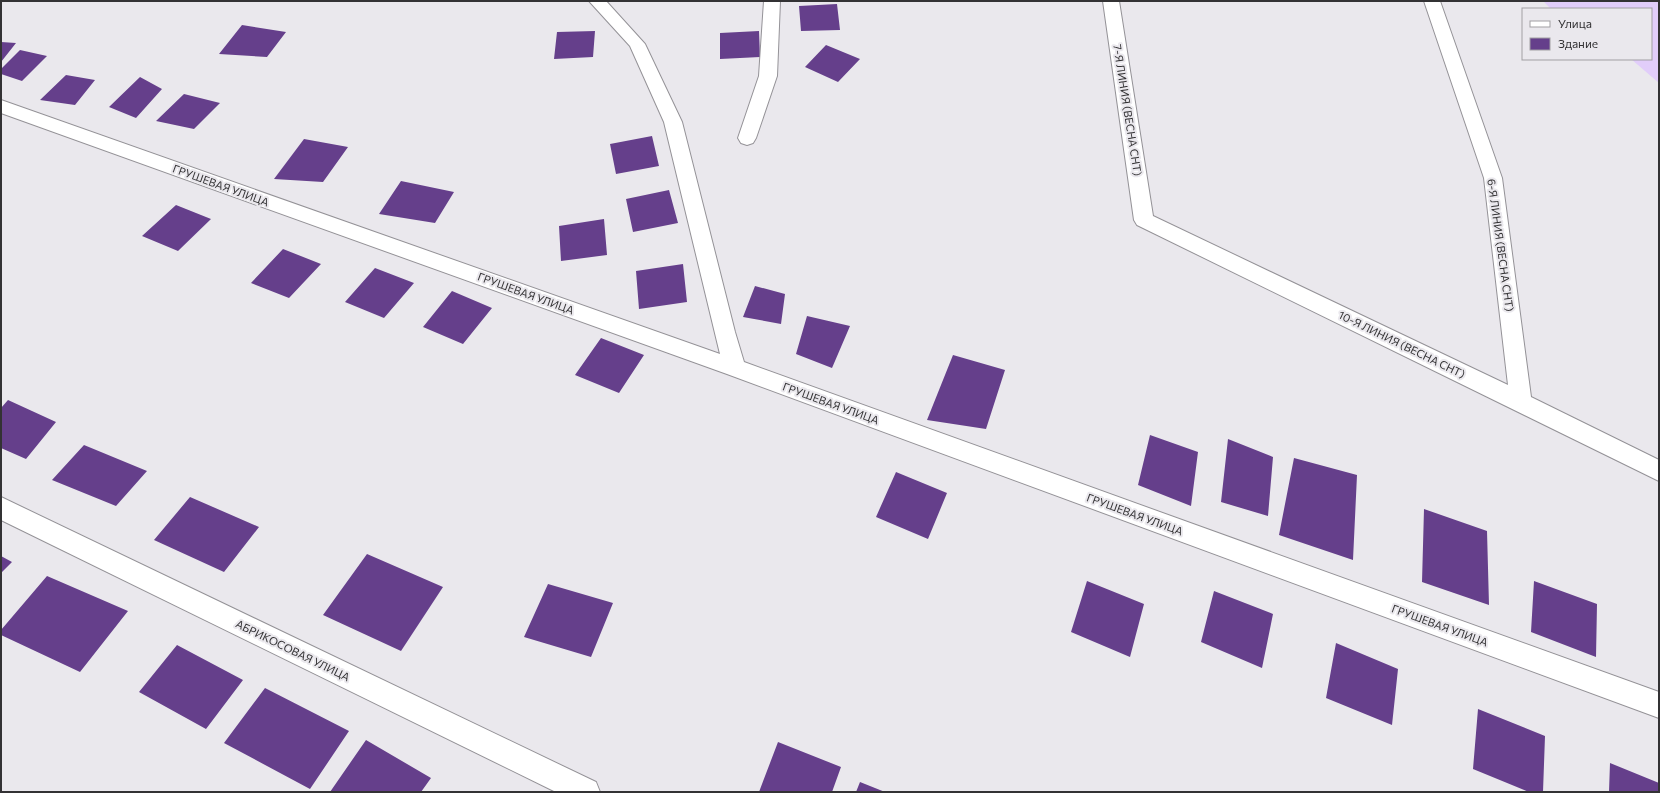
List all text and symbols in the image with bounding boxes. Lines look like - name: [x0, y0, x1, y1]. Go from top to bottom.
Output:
- legend: [1522, 8, 1652, 60]
- text: Улица: [1558, 16, 1592, 30]
- text: Здание: [1558, 36, 1598, 50]
- street label: 7-Я ЛИНИЯ (ВЕСНА СНТ): [1111, 43, 1145, 177]
- street label: ГРУШЕВАЯ УЛИЦА: [171, 162, 271, 209]
- street label: 6-Я ЛИНИЯ (ВЕСНА СНТ): [1485, 178, 1517, 312]
- street label: ГРУШЕВАЯ УЛИЦА: [476, 270, 576, 317]
- street label: 10-Я ЛИНИЯ (ВЕСНА СНТ): [1337, 308, 1467, 380]
- street label: ГРУШЕВАЯ УЛИЦА: [781, 380, 881, 427]
- street label: ГРУШЕВАЯ УЛИЦА: [1085, 491, 1185, 538]
- street label: ГРУШЕВАЯ УЛИЦА: [1390, 602, 1490, 649]
- street label: АБРИКОСОВАЯ УЛИЦА: [234, 617, 353, 683]

